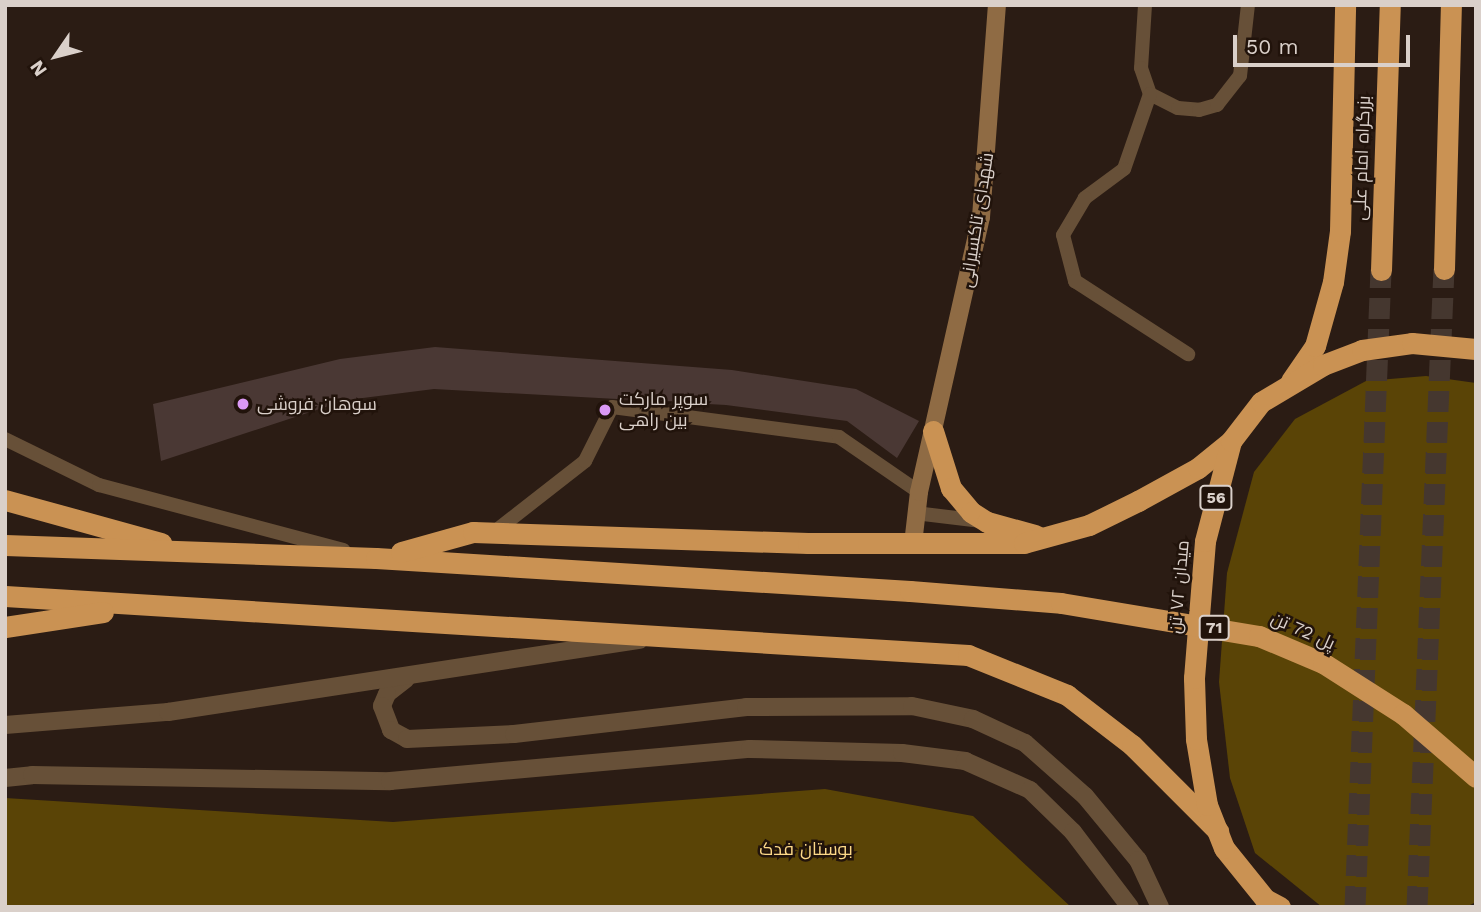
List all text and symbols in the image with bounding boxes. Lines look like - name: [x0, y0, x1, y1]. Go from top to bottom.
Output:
- north arrow: [21, 21, 91, 91]
- scale bar: [1236, 21, 1413, 65]
- text: 50 m: [1246, 34, 1298, 59]
- text: N: [25, 56, 52, 81]
- street label: بزرگراه امام علی: [1349, 95, 1375, 221]
- street label: شهدای تاکسیرانی: [956, 151, 998, 289]
- place label: سوپر مارکت بین راهی: [619, 389, 708, 432]
- place label: سوهان فروشی: [257, 393, 377, 415]
- marker: سوهان فروشی: [235, 396, 251, 412]
- marker: سوپر مارکت بین راهی: [597, 402, 613, 418]
- road number: 56: [1198, 485, 1234, 510]
- street label: میدان ۷۲ تن: [1164, 539, 1194, 635]
- street label: پل 72 تن: [1268, 607, 1338, 655]
- road number: 71: [1198, 615, 1230, 640]
- park label: بوستان فدک: [759, 838, 853, 860]

